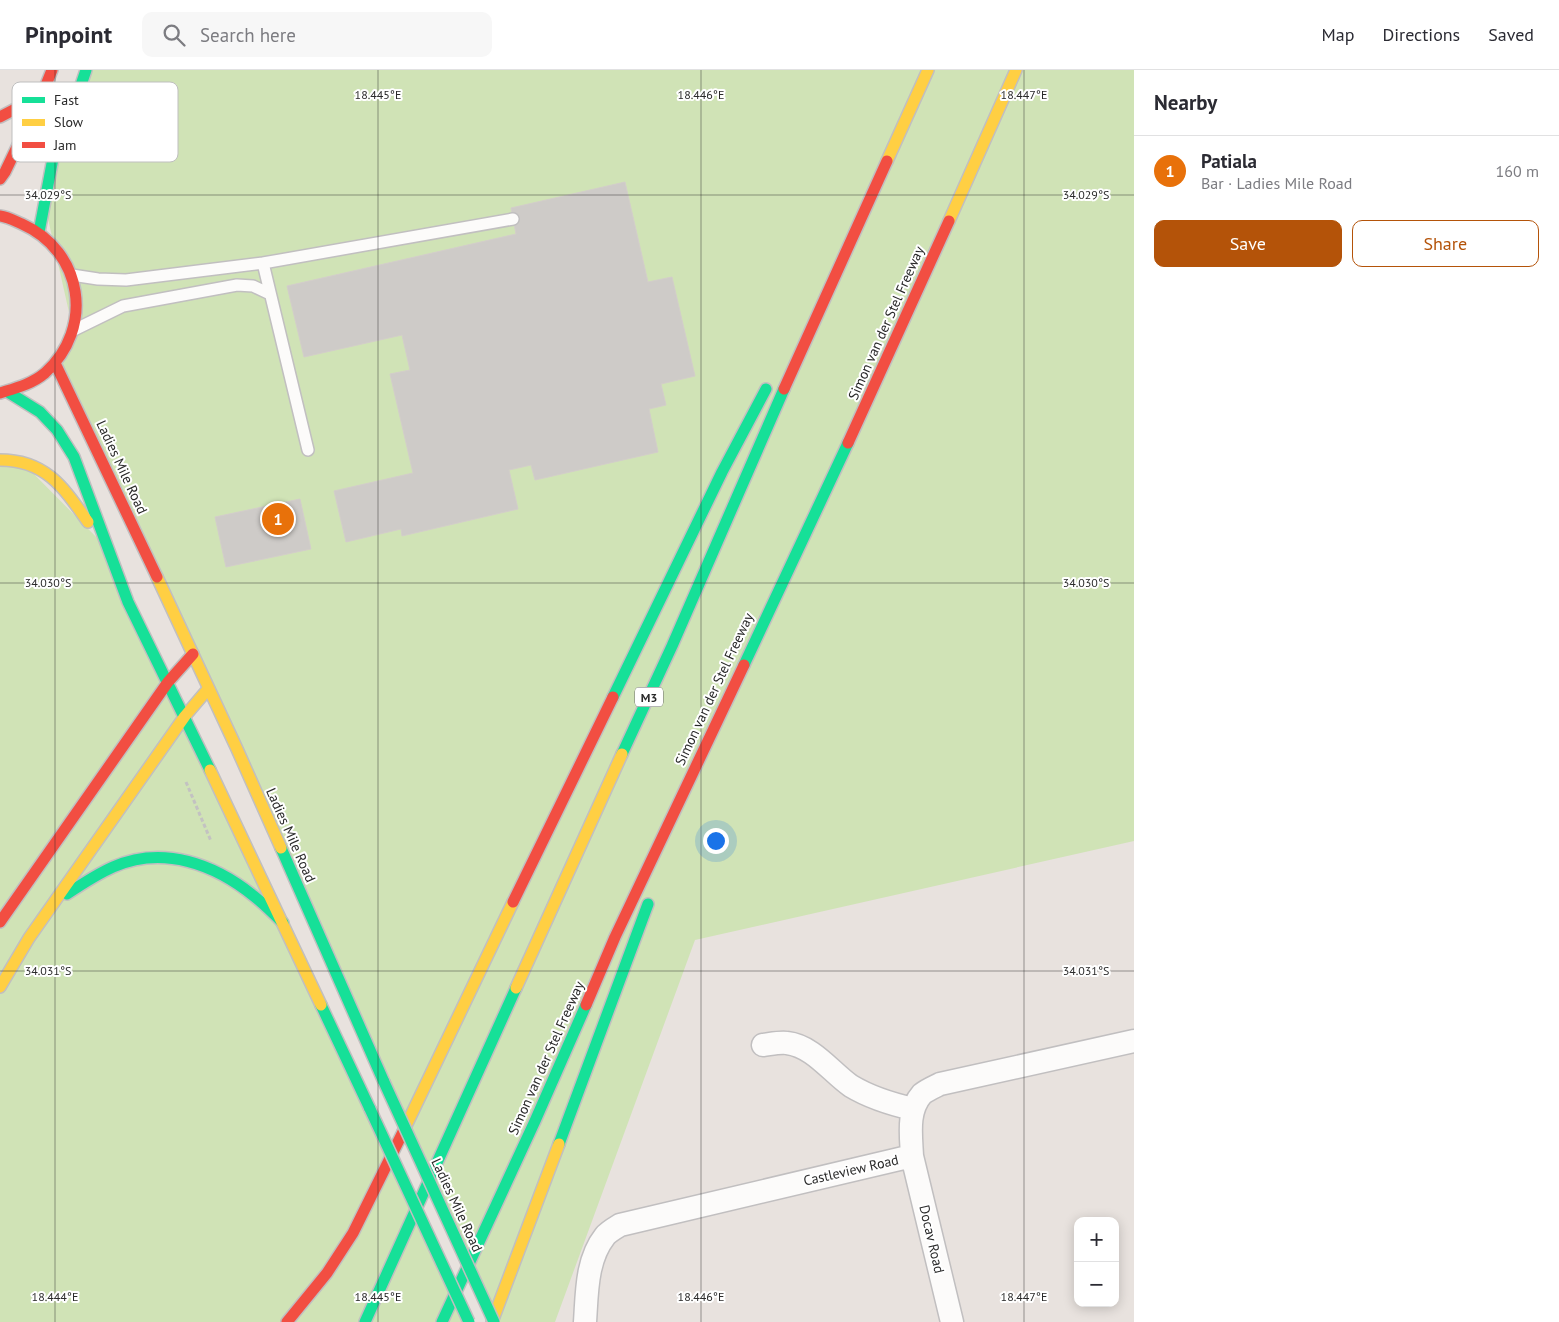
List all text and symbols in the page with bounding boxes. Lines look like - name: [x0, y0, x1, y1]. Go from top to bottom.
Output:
- search box: [142, 12, 492, 57]
- text: Pinpoint: [25, 19, 112, 50]
- icon: search: [160, 21, 188, 49]
- text: Search here: [200, 23, 296, 47]
- text: Map: [1322, 23, 1354, 46]
- text: Directions: [1382, 23, 1460, 46]
- text: Saved: [1488, 23, 1534, 46]
- legend: [12, 82, 178, 162]
- text: 18.445°E: [355, 87, 401, 102]
- text: 18.446°E: [678, 87, 724, 102]
- text: 18.447°E: [1001, 87, 1047, 102]
- text: Nearby: [1154, 89, 1217, 116]
- text: Fast: [54, 91, 79, 109]
- text: Slow: [54, 113, 84, 131]
- text: Jam: [53, 136, 76, 154]
- text: Patiala: [1201, 149, 1257, 173]
- text: 1: [1165, 161, 1175, 181]
- text: 160 m: [1496, 161, 1539, 181]
- text: Bar · Ladies Mile Road: [1201, 173, 1352, 193]
- text: 34.029°S: [25, 187, 71, 202]
- text: 34.029°S: [1063, 187, 1109, 202]
- button: Save: [1154, 220, 1342, 267]
- button: Share: [1352, 220, 1539, 267]
- street label: Simon van der Stel Freeway: [844, 243, 928, 403]
- street label: Ladies Mile Road: [92, 417, 152, 517]
- pin: 1: [262, 500, 294, 538]
- text: 34.030°S: [25, 575, 71, 590]
- text: 34.030°S: [1063, 575, 1109, 590]
- street label: Simon van der Stel Freeway: [671, 609, 757, 768]
- road number: M3: [635, 688, 663, 706]
- street label: Ladies Mile Road: [262, 785, 320, 885]
- your location: [703, 828, 729, 854]
- text: 34.031°S: [25, 963, 71, 978]
- text: 34.031°S: [1063, 963, 1109, 978]
- street label: Simon van der Stel Freeway: [504, 978, 588, 1138]
- street label: Castleview Road: [802, 1150, 900, 1190]
- street label: Ladies Mile Road: [427, 1155, 487, 1255]
- street label: Docav Road: [915, 1203, 949, 1275]
- map controls: [1074, 1217, 1119, 1307]
- button: +: [1074, 1217, 1119, 1262]
- button: −: [1074, 1262, 1119, 1307]
- text: 18.444°E: [32, 1289, 78, 1304]
- text: 18.445°E: [355, 1289, 401, 1304]
- text: 18.446°E: [678, 1289, 724, 1304]
- text: 18.447°E: [1001, 1289, 1047, 1304]

